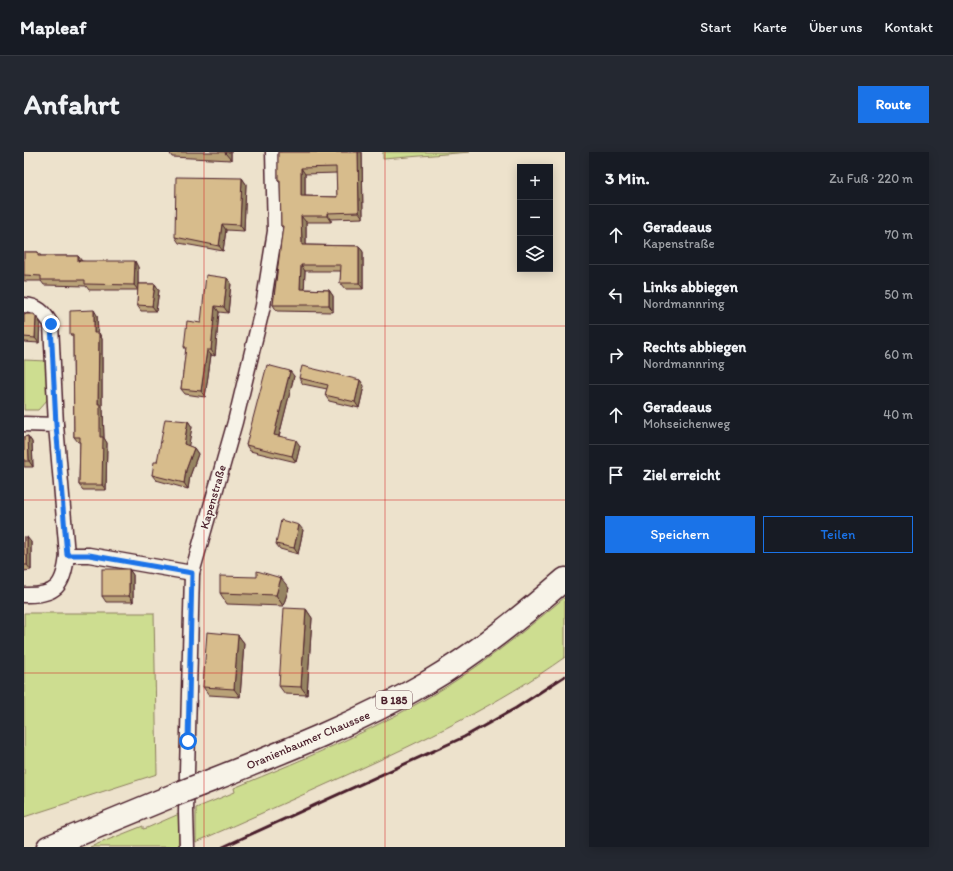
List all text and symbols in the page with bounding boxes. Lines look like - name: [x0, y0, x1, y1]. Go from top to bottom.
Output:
- text: Mapleaf: [20, 16, 86, 39]
- text: Start: [700, 19, 731, 36]
- text: Karte: [753, 19, 787, 36]
- text: Über uns: [809, 19, 862, 36]
- text: Kontakt: [884, 19, 933, 36]
- button: Route: [858, 86, 929, 123]
- text: Anfahrt: [24, 87, 119, 121]
- map controls: [517, 164, 553, 272]
- button: +: [517, 164, 553, 200]
- text: 3 Min.: [605, 168, 650, 188]
- text: Zu Fuß · 220 m: [829, 171, 913, 186]
- button: −: [517, 200, 553, 236]
- text: Geradeaus: [643, 218, 712, 236]
- icon: ahead: [605, 224, 627, 246]
- text: 70 m: [885, 227, 913, 242]
- button: layers: [517, 236, 553, 272]
- text: Kapenstraße: [643, 236, 715, 251]
- text: Links abbiegen: [643, 278, 738, 296]
- icon: left: [605, 284, 627, 306]
- text: 50 m: [884, 287, 913, 302]
- text: Nordmannring: [643, 296, 725, 311]
- route end: [42, 315, 60, 333]
- text: Rechts abbiegen: [643, 338, 746, 356]
- icon: right: [605, 344, 627, 366]
- text: 60 m: [884, 347, 913, 362]
- text: Nordmannring: [643, 356, 725, 371]
- text: Geradeaus: [643, 398, 712, 416]
- icon: ahead: [605, 404, 627, 426]
- text: 40 m: [883, 407, 913, 422]
- text: Mohseichenweg: [643, 416, 730, 431]
- street label: Kapenstraße: [197, 463, 229, 531]
- icon: arrive: [605, 464, 627, 486]
- text: Ziel erreicht: [643, 466, 720, 484]
- button: Speichern: [605, 516, 755, 553]
- button: Teilen: [763, 516, 913, 553]
- road number: B 185: [376, 691, 412, 709]
- street label: Oranienbaumer Chaussee: [244, 707, 372, 772]
- route start: [179, 732, 197, 750]

